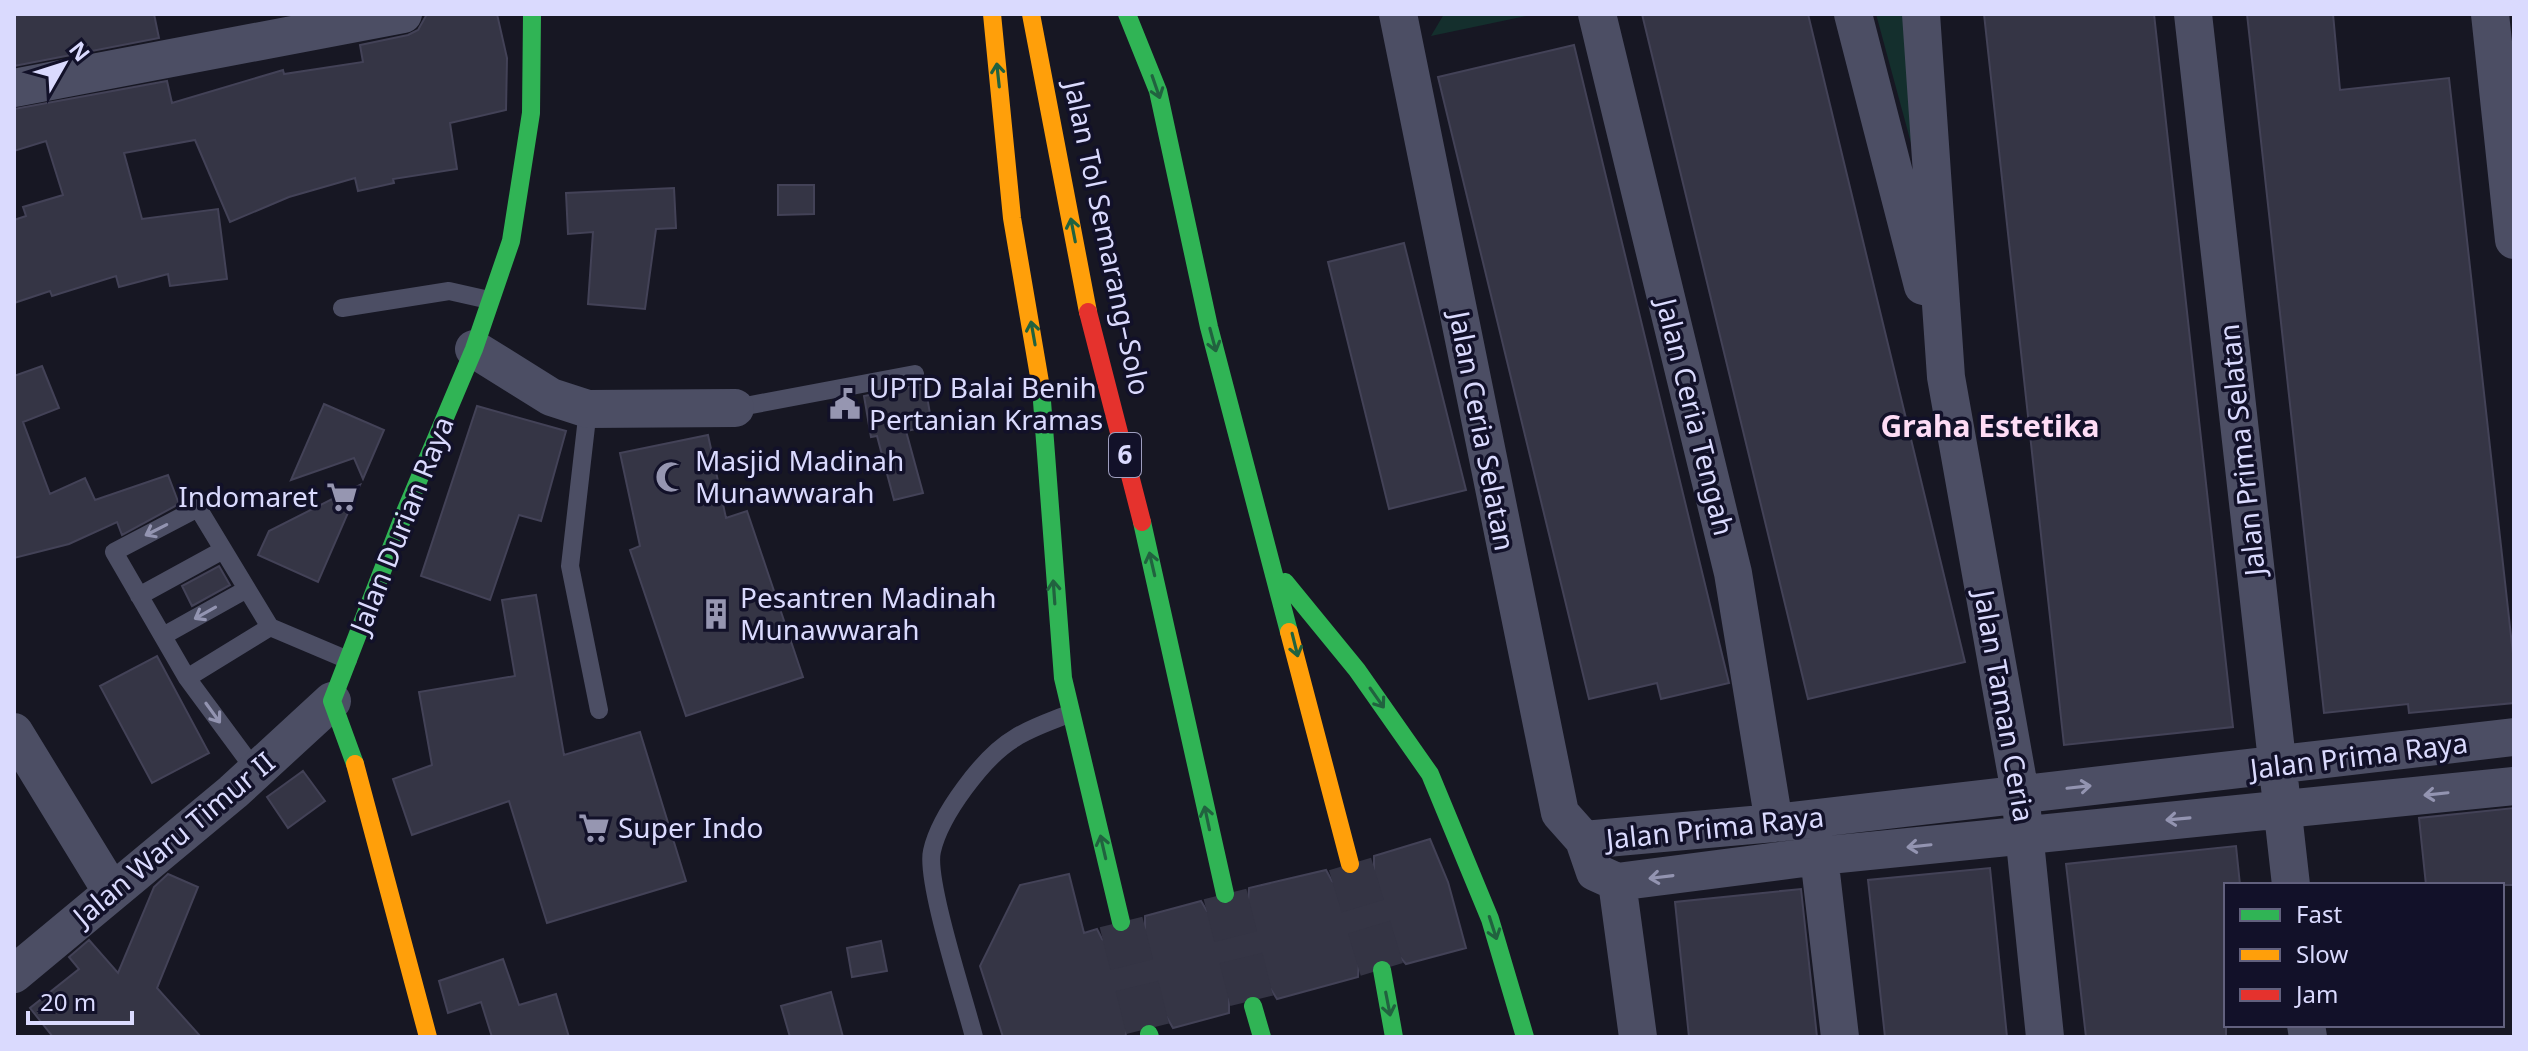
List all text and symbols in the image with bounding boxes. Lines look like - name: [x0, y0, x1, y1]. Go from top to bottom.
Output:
- north arrow: [24, 24, 104, 104]
- text: N: [63, 34, 98, 67]
- one-way arrow: [991, 62, 1006, 89]
- street label: Jalan Tol Semarang–Solo: [1055, 74, 1160, 399]
- one-way arrow: [1149, 74, 1164, 99]
- one-way arrow: [1065, 217, 1080, 243]
- street label: Jalan Ceria Tengah: [1647, 291, 1744, 539]
- street label: Jalan Ceria Selatan: [1441, 305, 1525, 554]
- one-way arrow: [1024, 321, 1039, 346]
- street label: Jalan Prima Selatan: [2209, 322, 2273, 581]
- one-way arrow: [1206, 327, 1221, 353]
- place label: UPTD Balai Benih Pertanian Kramas: [869, 368, 1103, 438]
- public building icon: UPTD Balai Benih Pertanian Kramas: [828, 387, 862, 421]
- district label: Graha Estetika: [1880, 405, 2100, 446]
- street label: Jalan Durian Raya: [339, 411, 462, 642]
- road number: 6: [1109, 433, 1141, 477]
- place label: Masjid Madinah Munawwarah: [695, 441, 904, 511]
- mosque icon: Masjid Madinah Munawwarah: [654, 460, 688, 494]
- place label: Indomaret: [178, 477, 318, 515]
- supermarket icon: Indomaret: [325, 480, 359, 514]
- one-way arrow: [144, 522, 168, 538]
- one-way arrow: [1144, 552, 1159, 578]
- place label: Pesantren Madinah Munawwarah: [740, 578, 997, 648]
- one-way arrow: [1046, 579, 1061, 606]
- street label: Jalan Taman Ceria: [1965, 584, 2044, 825]
- building icon: Pesantren Madinah Munawwarah: [699, 597, 733, 631]
- one-way arrow: [194, 605, 217, 621]
- one-way arrow: [1288, 632, 1303, 658]
- one-way arrow: [1368, 686, 1385, 708]
- one-way arrow: [205, 702, 222, 723]
- street label: Jalan Prima Raya: [2245, 723, 2470, 788]
- street label: Jalan Waru Timur II: [62, 743, 282, 936]
- one-way arrow: [2065, 780, 2092, 795]
- one-way arrow: [2423, 786, 2450, 801]
- street label: Jalan Prima Raya: [1601, 797, 1826, 858]
- one-way arrow: [1199, 806, 1214, 832]
- place label: Super Indo: [618, 808, 764, 846]
- supermarket icon: Super Indo: [577, 811, 611, 845]
- one-way arrow: [2165, 812, 2192, 827]
- one-way arrow: [1095, 834, 1110, 860]
- one-way arrow: [1906, 839, 1933, 854]
- one-way arrow: [1648, 869, 1675, 884]
- legend: [2224, 883, 2504, 1027]
- text: Fast: [2296, 897, 2342, 930]
- one-way arrow: [1486, 916, 1501, 941]
- text: Slow: [2296, 937, 2348, 970]
- scale bar: [28, 975, 132, 1025]
- text: Jam: [2294, 977, 2338, 1010]
- text: 20 m: [40, 985, 96, 1018]
- one-way arrow: [1381, 990, 1396, 1016]

